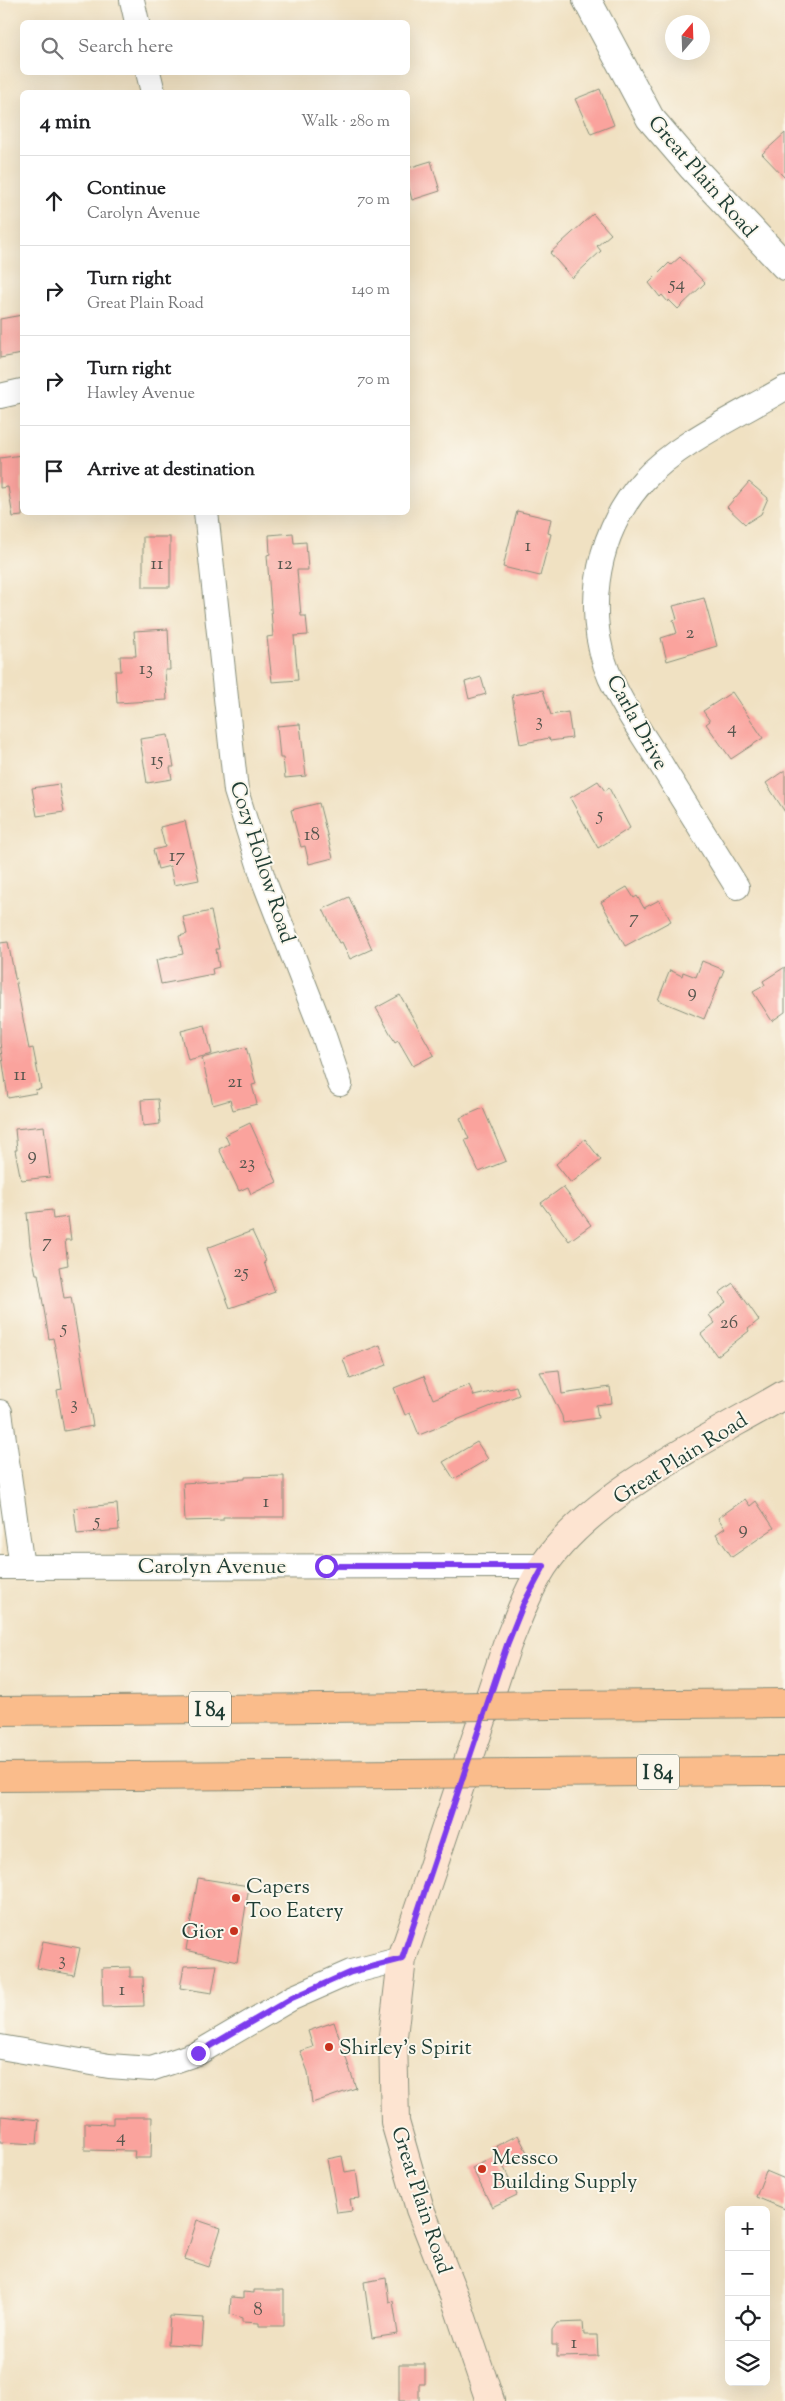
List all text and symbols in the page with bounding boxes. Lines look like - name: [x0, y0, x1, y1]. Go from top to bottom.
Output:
- north arrow: [665, 15, 710, 60]
- search box: [20, 20, 410, 75]
- icon: search: [38, 34, 66, 62]
- text: Search here: [78, 34, 173, 61]
- text: 4 min: [40, 108, 91, 138]
- street label: Great Plain Road: [640, 110, 763, 245]
- text: Walk · 280 m: [301, 111, 390, 134]
- text: Continue: [87, 176, 166, 203]
- icon: ahead: [40, 187, 68, 215]
- text: 70 m: [357, 189, 390, 212]
- text: Carolyn Avenue: [87, 203, 200, 226]
- text: Turn right: [87, 266, 171, 293]
- house number: 54: [668, 271, 685, 298]
- icon: right: [40, 277, 68, 305]
- text: 140 m: [352, 279, 390, 302]
- text: Great Plain Road: [87, 293, 204, 316]
- text: Turn right: [87, 356, 171, 383]
- icon: right: [40, 367, 68, 395]
- text: 70 m: [357, 369, 390, 392]
- text: Hawley Avenue: [87, 383, 195, 406]
- icon: arrive: [40, 457, 68, 485]
- text: Arrive at destination: [87, 457, 255, 484]
- house number: 1: [525, 533, 532, 560]
- house number: 11: [151, 551, 164, 578]
- house number: 12: [277, 551, 293, 578]
- house number: 2: [686, 620, 695, 647]
- house number: 13: [139, 656, 153, 683]
- street label: Carla Drive: [598, 670, 675, 776]
- house number: 3: [535, 708, 543, 735]
- house number: 4: [727, 715, 737, 742]
- house number: 15: [151, 747, 164, 774]
- street label: Cozy Hollow Road: [221, 778, 301, 947]
- house number: 5: [596, 802, 604, 829]
- house number: 18: [304, 822, 320, 849]
- house number: 17: [169, 843, 185, 870]
- house number: 7: [629, 905, 639, 932]
- house number: 9: [687, 979, 697, 1006]
- house number: 11: [14, 1062, 27, 1089]
- house number: 21: [227, 1069, 243, 1096]
- house number: 9: [27, 1142, 37, 1169]
- house number: 23: [239, 1150, 255, 1177]
- house number: 7: [42, 1229, 52, 1256]
- house number: 25: [233, 1259, 249, 1286]
- house number: 26: [720, 1310, 738, 1337]
- house number: 5: [60, 1315, 68, 1342]
- house number: 3: [70, 1391, 78, 1418]
- street label: Great Plain Road: [608, 1406, 754, 1513]
- house number: 1: [263, 1489, 270, 1516]
- house number: 5: [93, 1508, 101, 1535]
- house number: 9: [738, 1516, 748, 1543]
- street label: Carolyn Avenue: [138, 1553, 286, 1583]
- route start: [315, 1555, 338, 1578]
- road number: I 84: [189, 1692, 231, 1726]
- road number: I 84: [637, 1754, 679, 1790]
- place label: Capers Too Eatery: [246, 1873, 344, 1927]
- marker: Capers Too Eatery: [230, 1892, 242, 1904]
- place label: Gior: [182, 1918, 224, 1948]
- marker: Gior: [228, 1925, 240, 1937]
- house number: 3: [58, 1947, 66, 1974]
- house number: 1: [119, 1977, 126, 2004]
- place label: Shirley's Spirit: [339, 2034, 472, 2064]
- marker: Shirley's Spirit: [323, 2041, 335, 2053]
- route end: [187, 2042, 210, 2065]
- street label: Great Plain Road: [382, 2123, 458, 2278]
- house number: 4: [116, 2124, 126, 2151]
- place label: Messco Building Supply: [492, 2144, 638, 2198]
- marker: Messco Building Supply: [476, 2163, 488, 2175]
- map controls: [725, 2206, 770, 2386]
- button: +: [725, 2206, 770, 2251]
- button: −: [725, 2251, 770, 2296]
- button: locate: [725, 2296, 770, 2341]
- house number: 8: [253, 2297, 263, 2324]
- house number: 1: [571, 2330, 578, 2357]
- button: layers: [725, 2341, 770, 2386]

